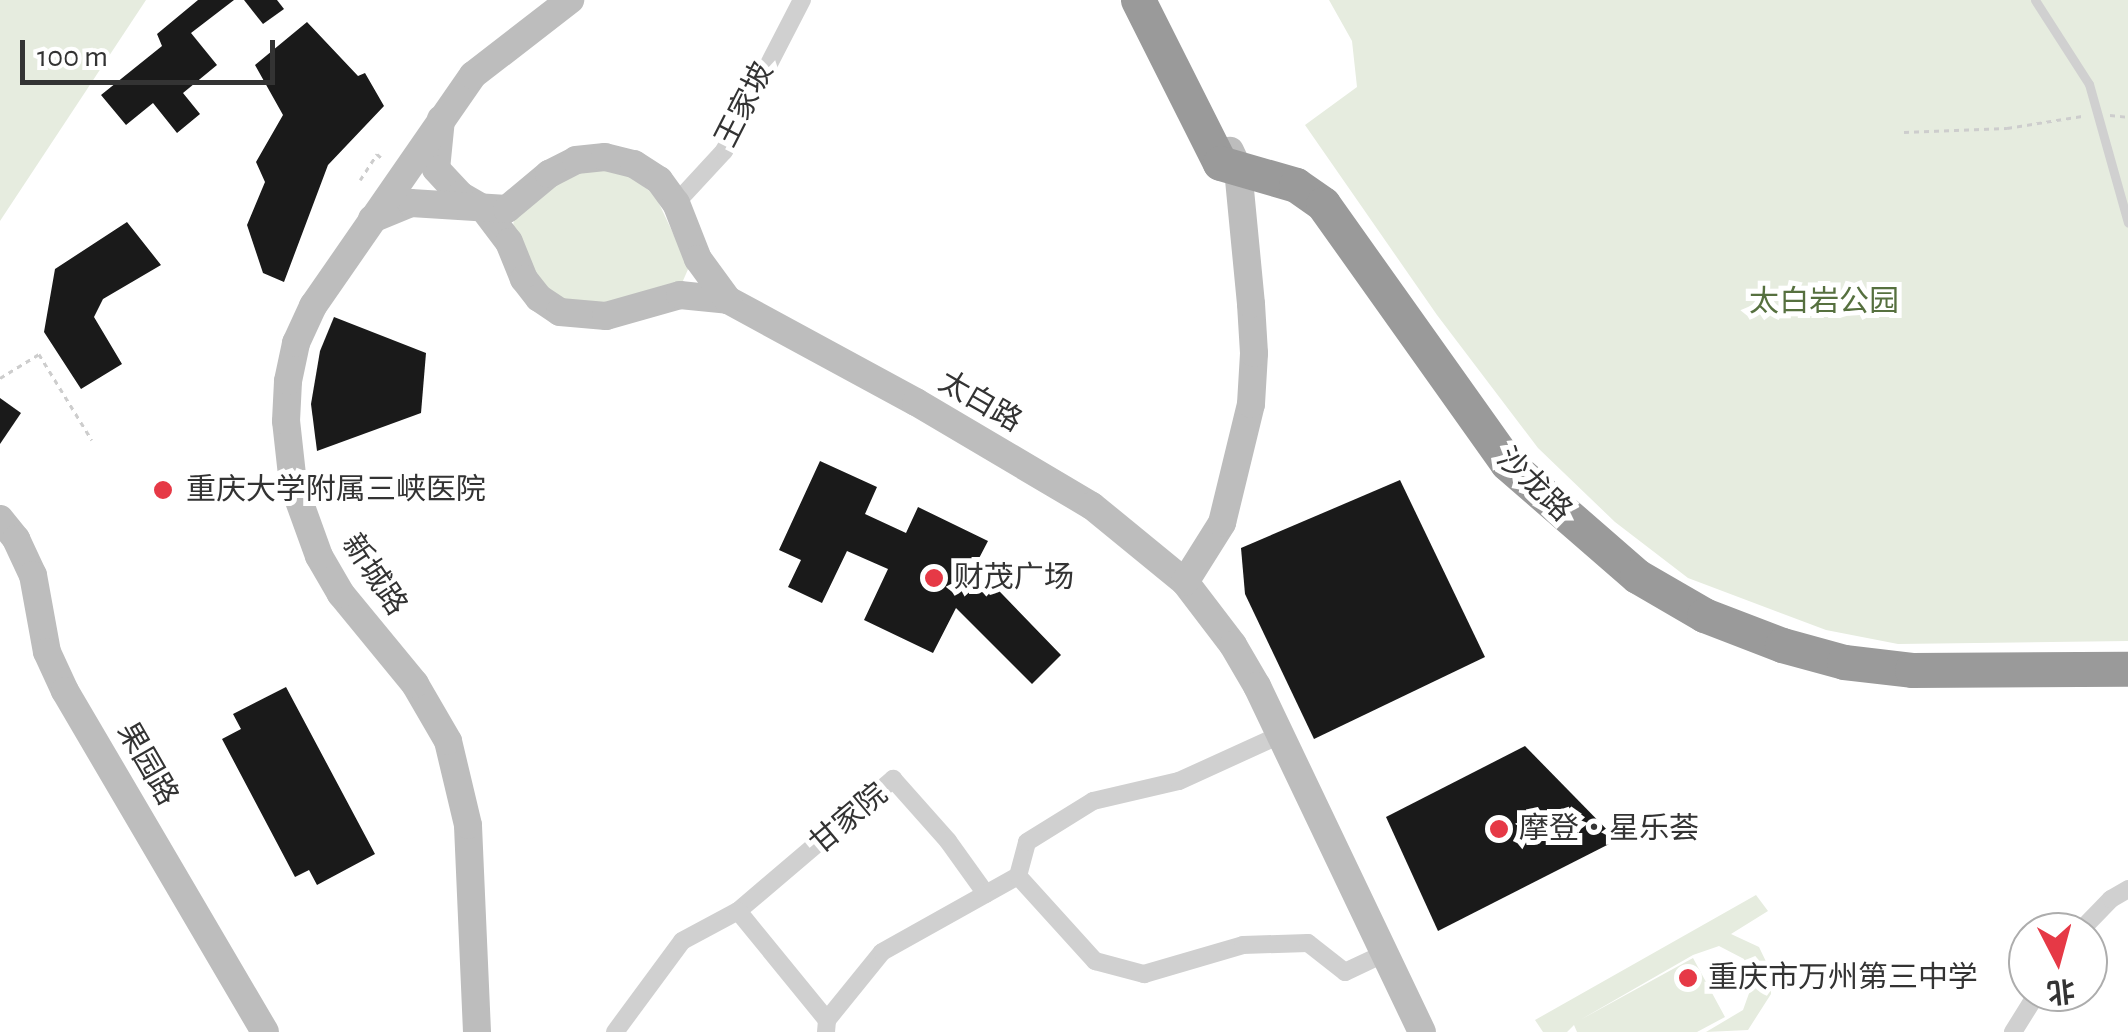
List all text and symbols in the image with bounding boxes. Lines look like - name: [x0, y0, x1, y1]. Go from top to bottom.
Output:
- scale bar: [25, 20, 280, 82]
- text: 100 m: [37, 42, 108, 72]
- street label: 王家坡: [709, 57, 781, 153]
- park label: 太白岩公园: [1749, 284, 1899, 320]
- street label: 太白路: [932, 364, 1028, 440]
- street label: 沙龙路: [1489, 441, 1579, 529]
- place label: 重庆大学附属三峡医院: [186, 472, 486, 508]
- marker: 重庆大学附属三峡医院: [150, 477, 176, 503]
- street label: 新城路: [334, 528, 414, 622]
- place label: 财茂广场: [954, 560, 1074, 596]
- marker: 财茂广场: [923, 567, 945, 589]
- street label: 果园路: [109, 716, 185, 812]
- street label: 甘家院: [803, 776, 895, 862]
- place label: 摩登・星乐荟: [1519, 811, 1699, 847]
- marker: 摩登・星乐荟: [1488, 818, 1510, 840]
- north arrow: [2008, 912, 2108, 1012]
- place label: 重庆市万州第三中学: [1708, 960, 1978, 996]
- marker: 重庆市万州第三中学: [1677, 967, 1699, 989]
- text: 北: [2046, 974, 2076, 1005]

